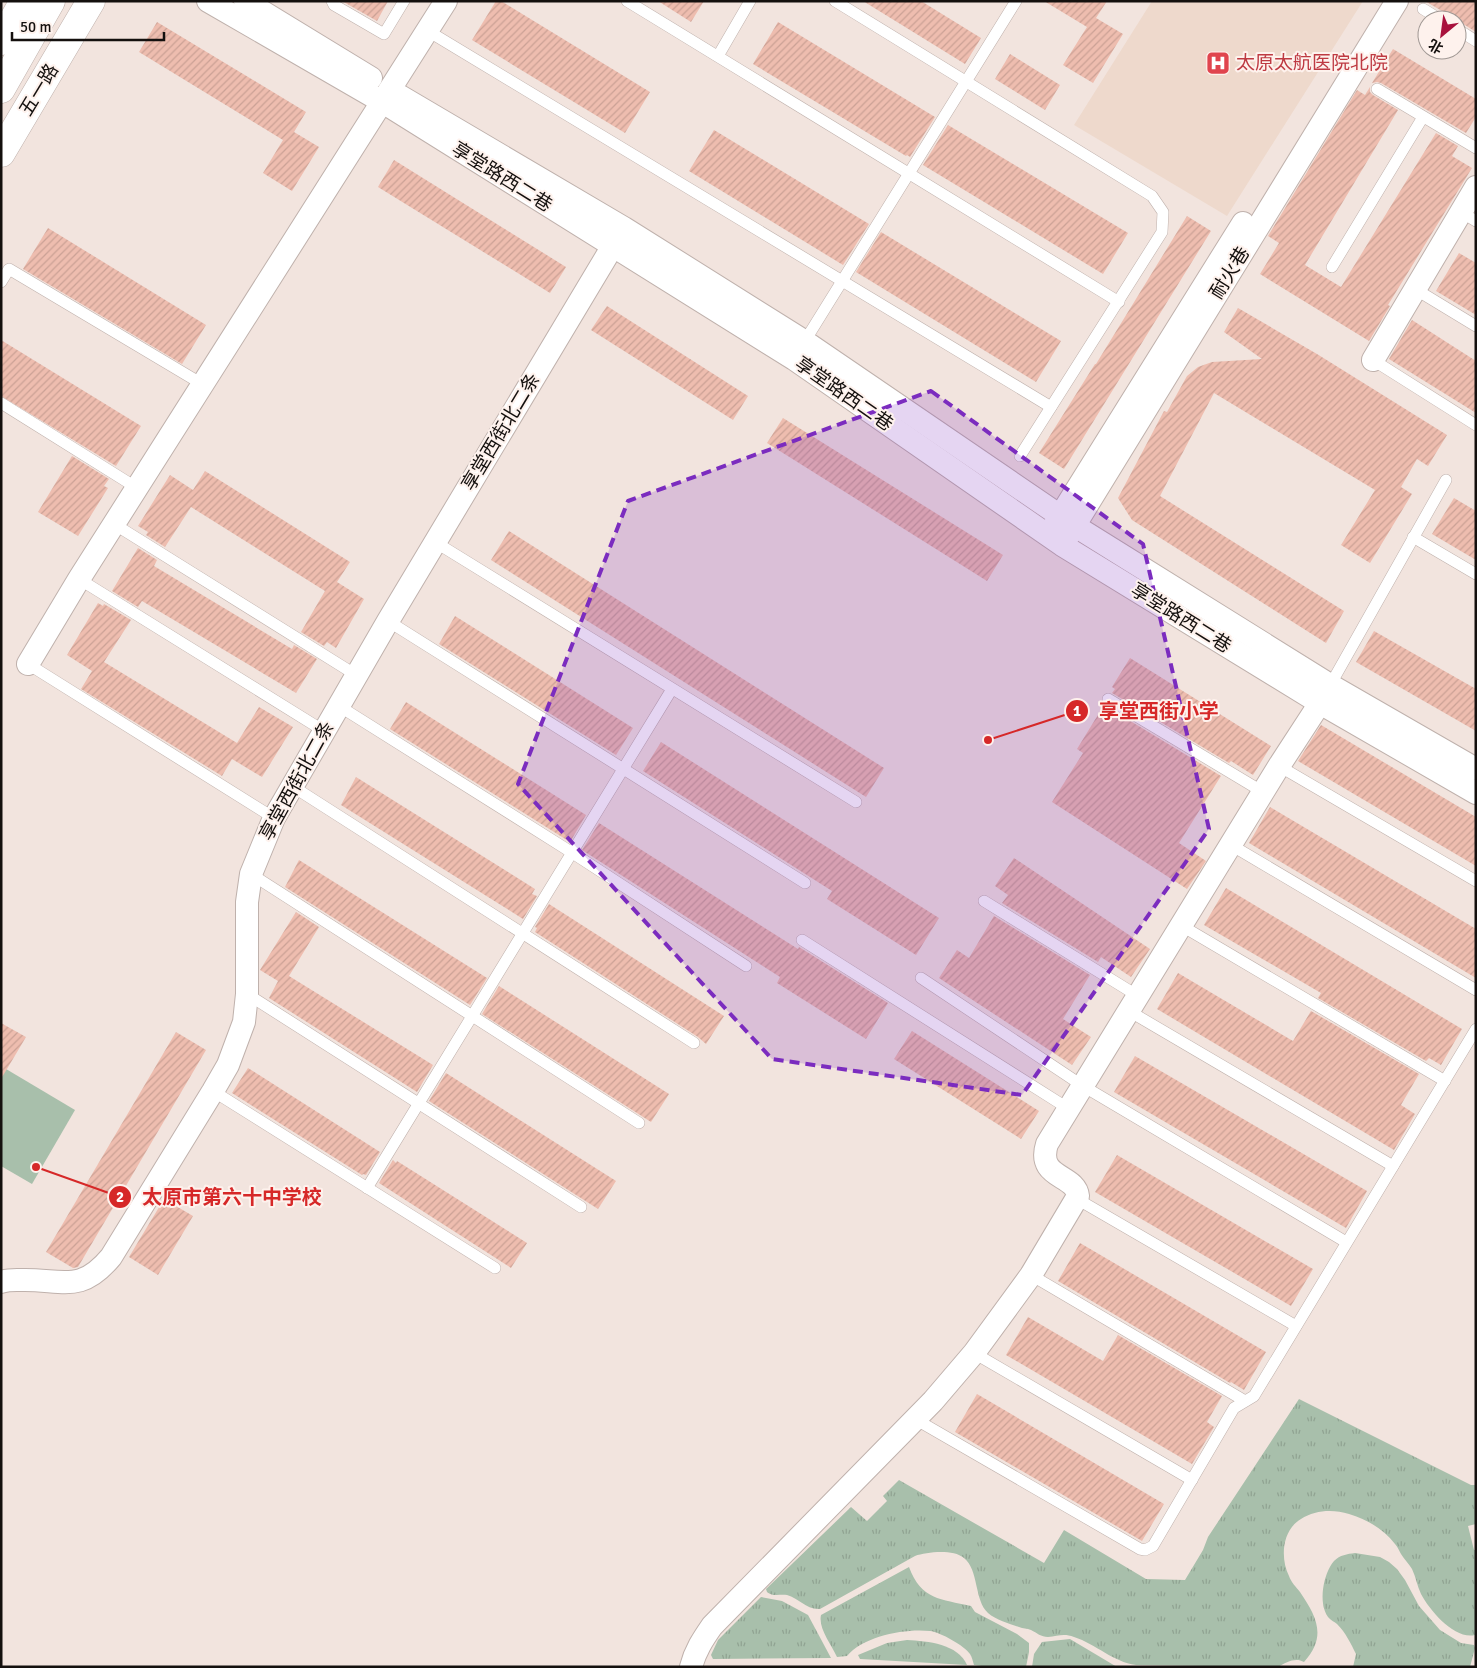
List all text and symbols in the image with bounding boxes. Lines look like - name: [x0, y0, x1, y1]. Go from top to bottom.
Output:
- scale bar: [12, 10, 165, 42]
- north arrow: [1417, 10, 1467, 60]
- text: 50 m: [20, 18, 51, 36]
- text: 北: [1426, 35, 1446, 57]
- hospital icon: 太原太航医院北院: [1205, 50, 1231, 76]
- place label: 太原太航医院北院: [1236, 51, 1388, 75]
- street label: 五一路: [14, 59, 64, 121]
- street label: 享堂路西二巷: [447, 137, 557, 217]
- street label: 耐火巷: [1205, 242, 1255, 304]
- street label: 享堂路西二巷: [790, 351, 898, 437]
- street label: 享堂西街北二条: [456, 369, 546, 495]
- street label: 享堂路西二巷: [1126, 578, 1236, 658]
- callout: 享堂西街小学: [1064, 694, 1229, 729]
- text: 享堂西街小学: [1099, 699, 1219, 724]
- text: 1: [1073, 702, 1081, 720]
- street label: 享堂西街北二条: [254, 717, 340, 845]
- callout: 太原市第六十中学校: [107, 1180, 332, 1215]
- text: 太原市第六十中学校: [142, 1185, 322, 1210]
- text: 2: [116, 1188, 124, 1206]

